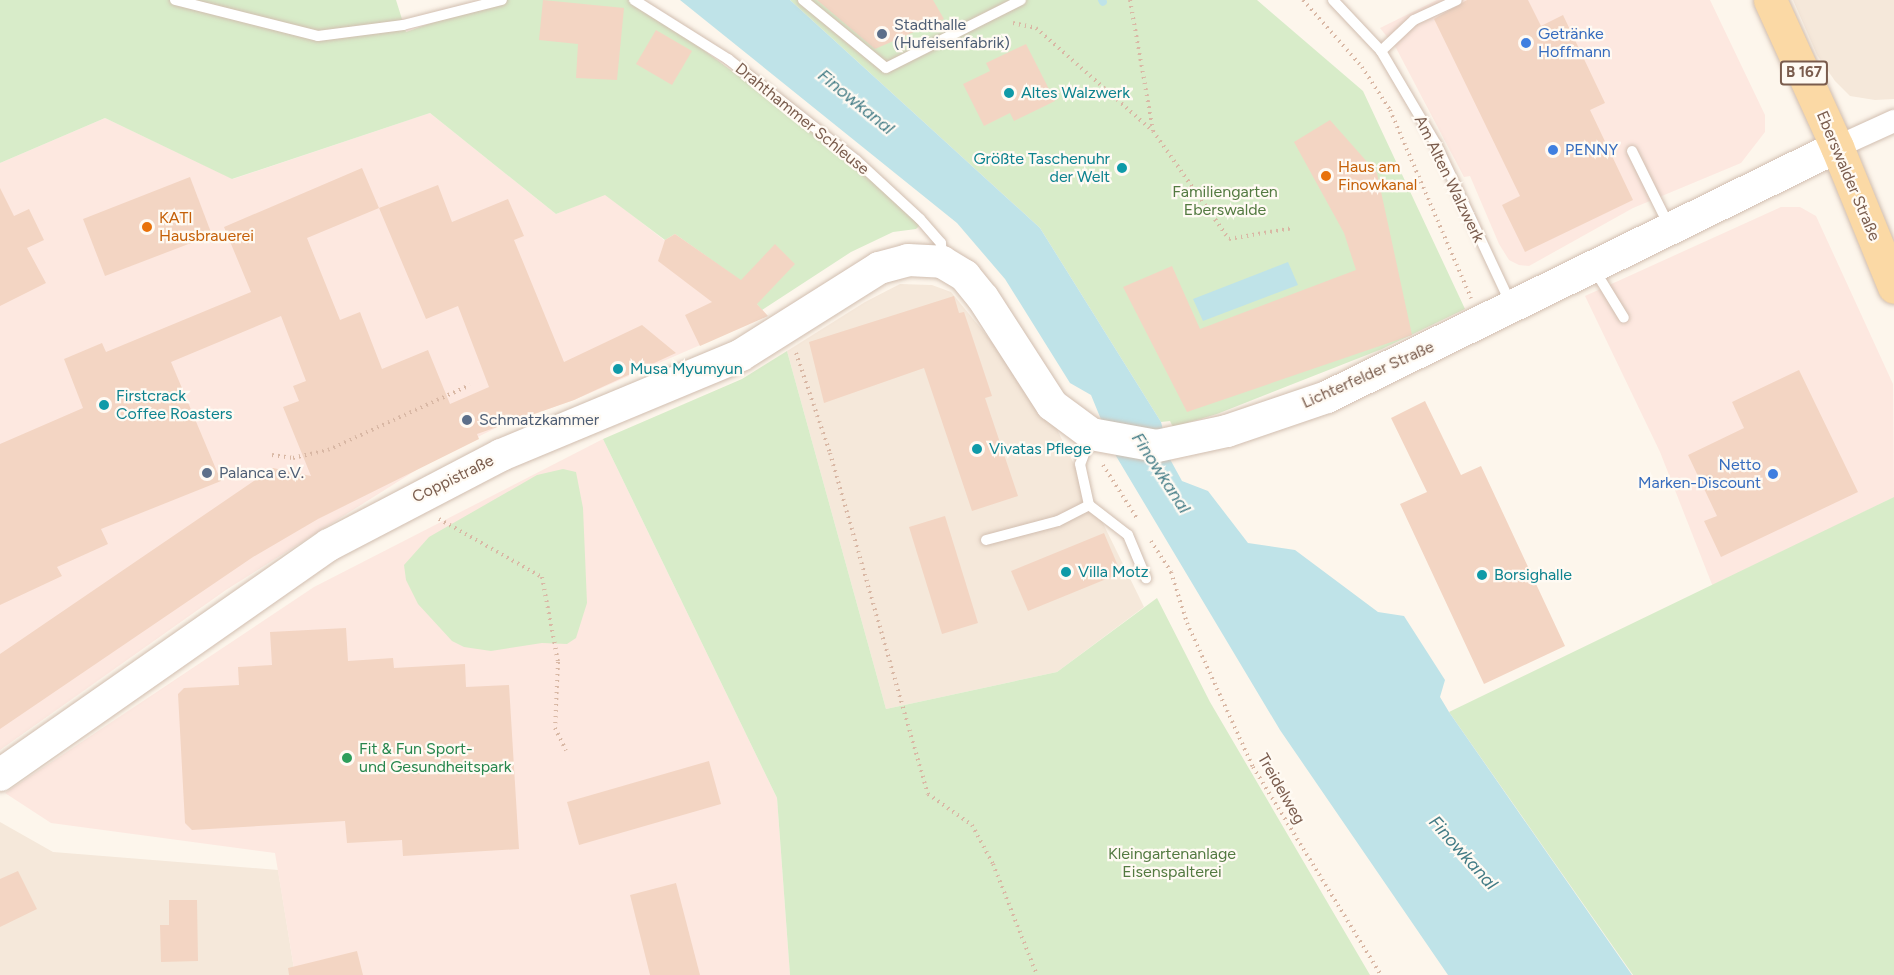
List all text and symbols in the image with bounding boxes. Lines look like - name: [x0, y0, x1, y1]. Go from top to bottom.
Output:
- place label: Stadthalle (Hufeisenfabrik): [894, 15, 1010, 53]
- place label: Getränke Hoffmann: [1538, 24, 1611, 62]
- marker: Stadthalle (Hufeisenfabrik): [875, 27, 889, 41]
- marker: Getränke Hoffmann: [1519, 36, 1533, 50]
- street label: Drahthammer Schleuse: [731, 59, 873, 179]
- road number: B 167: [1778, 61, 1830, 85]
- water label: Finowkanal: [813, 65, 899, 139]
- place label: Altes Walzwerk: [1021, 83, 1130, 103]
- marker: Altes Walzwerk: [1002, 86, 1016, 100]
- street label: Eberswalder Straße: [1812, 108, 1884, 244]
- street label: Am Alten Walzwerk: [1410, 112, 1488, 246]
- place label: PENNY: [1565, 140, 1618, 160]
- marker: PENNY: [1546, 143, 1560, 157]
- place label: Größte Taschenuhr der Welt: [973, 149, 1110, 187]
- place label: Haus am Finowkanal: [1338, 157, 1417, 195]
- marker: Größte Taschenuhr der Welt: [1115, 161, 1129, 175]
- marker: Haus am Finowkanal: [1319, 169, 1333, 183]
- park label: Familiengarten Eberswalde: [1172, 182, 1278, 220]
- place label: KATI Hausbrauerei: [159, 208, 254, 246]
- marker: KATI Hausbrauerei: [140, 220, 154, 234]
- street label: Lichterfelder Straße: [1299, 337, 1437, 413]
- place label: Musa Myumyun: [630, 359, 743, 379]
- marker: Musa Myumyun: [611, 362, 625, 376]
- place label: Firstcrack Coffee Roasters: [116, 386, 233, 424]
- marker: Firstcrack Coffee Roasters: [97, 398, 111, 412]
- place label: Schmatzkammer: [479, 410, 599, 430]
- marker: Schmatzkammer: [460, 413, 474, 427]
- water label: Finowkanal: [1127, 429, 1195, 517]
- place label: Vivatas Pflege: [989, 439, 1091, 459]
- marker: Vivatas Pflege: [970, 442, 984, 456]
- street label: Coppistraße: [409, 451, 497, 507]
- place label: Netto Marken-Discount: [1638, 455, 1761, 493]
- place label: Palanca e.V.: [219, 463, 304, 483]
- marker: Palanca e.V.: [200, 466, 214, 480]
- marker: Netto Marken-Discount: [1766, 467, 1780, 481]
- place label: Villa Motz: [1078, 562, 1149, 582]
- marker: Villa Motz: [1059, 565, 1073, 579]
- place label: Borsighalle: [1494, 565, 1572, 585]
- marker: Borsighalle: [1475, 568, 1489, 582]
- place label: Fit & Fun Sport- und Gesundheitspark: [359, 739, 511, 777]
- street label: Treidelweg: [1253, 750, 1309, 828]
- marker: Fit & Fun Sport- und Gesundheitspark: [340, 751, 354, 765]
- water label: Finowkanal: [1424, 812, 1502, 894]
- park label: Kleingartenanlage Eisenspalterei: [1108, 844, 1236, 882]

